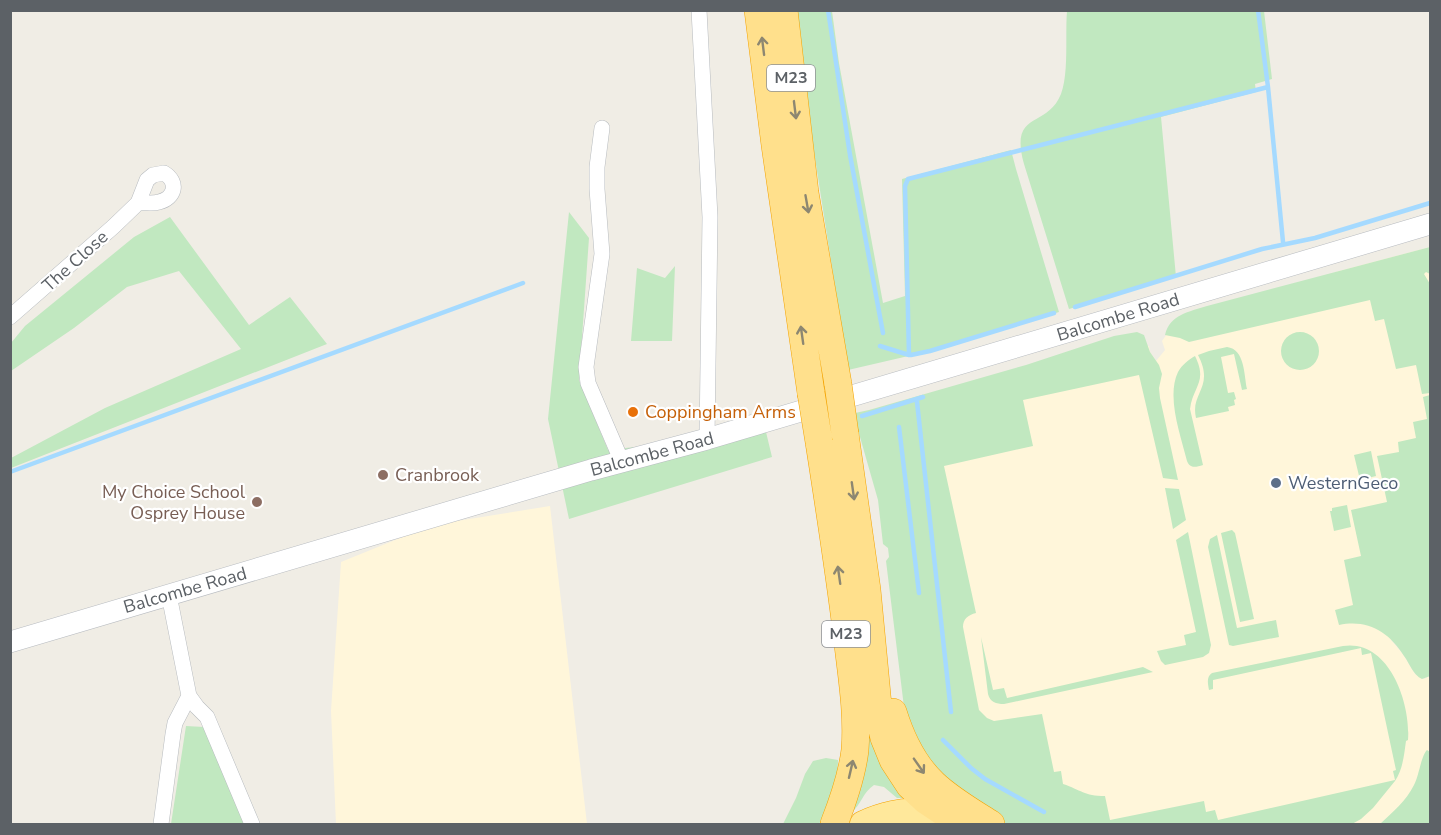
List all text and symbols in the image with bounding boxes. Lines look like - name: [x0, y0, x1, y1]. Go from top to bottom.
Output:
- one-way arrow: [757, 36, 768, 56]
- road number: M23: [767, 65, 815, 91]
- one-way arrow: [790, 100, 801, 120]
- one-way arrow: [801, 193, 812, 213]
- street label: The Close: [37, 225, 113, 297]
- street label: Balcombe Road: [1054, 287, 1182, 347]
- one-way arrow: [797, 325, 808, 345]
- place label: Coppingham Arms: [645, 400, 796, 424]
- marker: Coppingham Arms: [626, 405, 640, 419]
- street label: Balcombe Road: [588, 426, 716, 482]
- place label: Cranbrook: [395, 463, 480, 487]
- marker: Cranbrook: [376, 468, 390, 482]
- place label: WesternGeco: [1288, 471, 1398, 495]
- marker: WesternGeco: [1269, 476, 1283, 490]
- place label: My Choice School Osprey House: [102, 480, 246, 525]
- one-way arrow: [848, 481, 859, 501]
- marker: My Choice School Osprey House: [250, 495, 264, 509]
- street label: Balcombe Road: [121, 561, 249, 619]
- one-way arrow: [833, 565, 844, 585]
- road number: M23: [822, 621, 870, 647]
- one-way arrow: [913, 757, 925, 773]
- one-way arrow: [846, 759, 857, 779]

